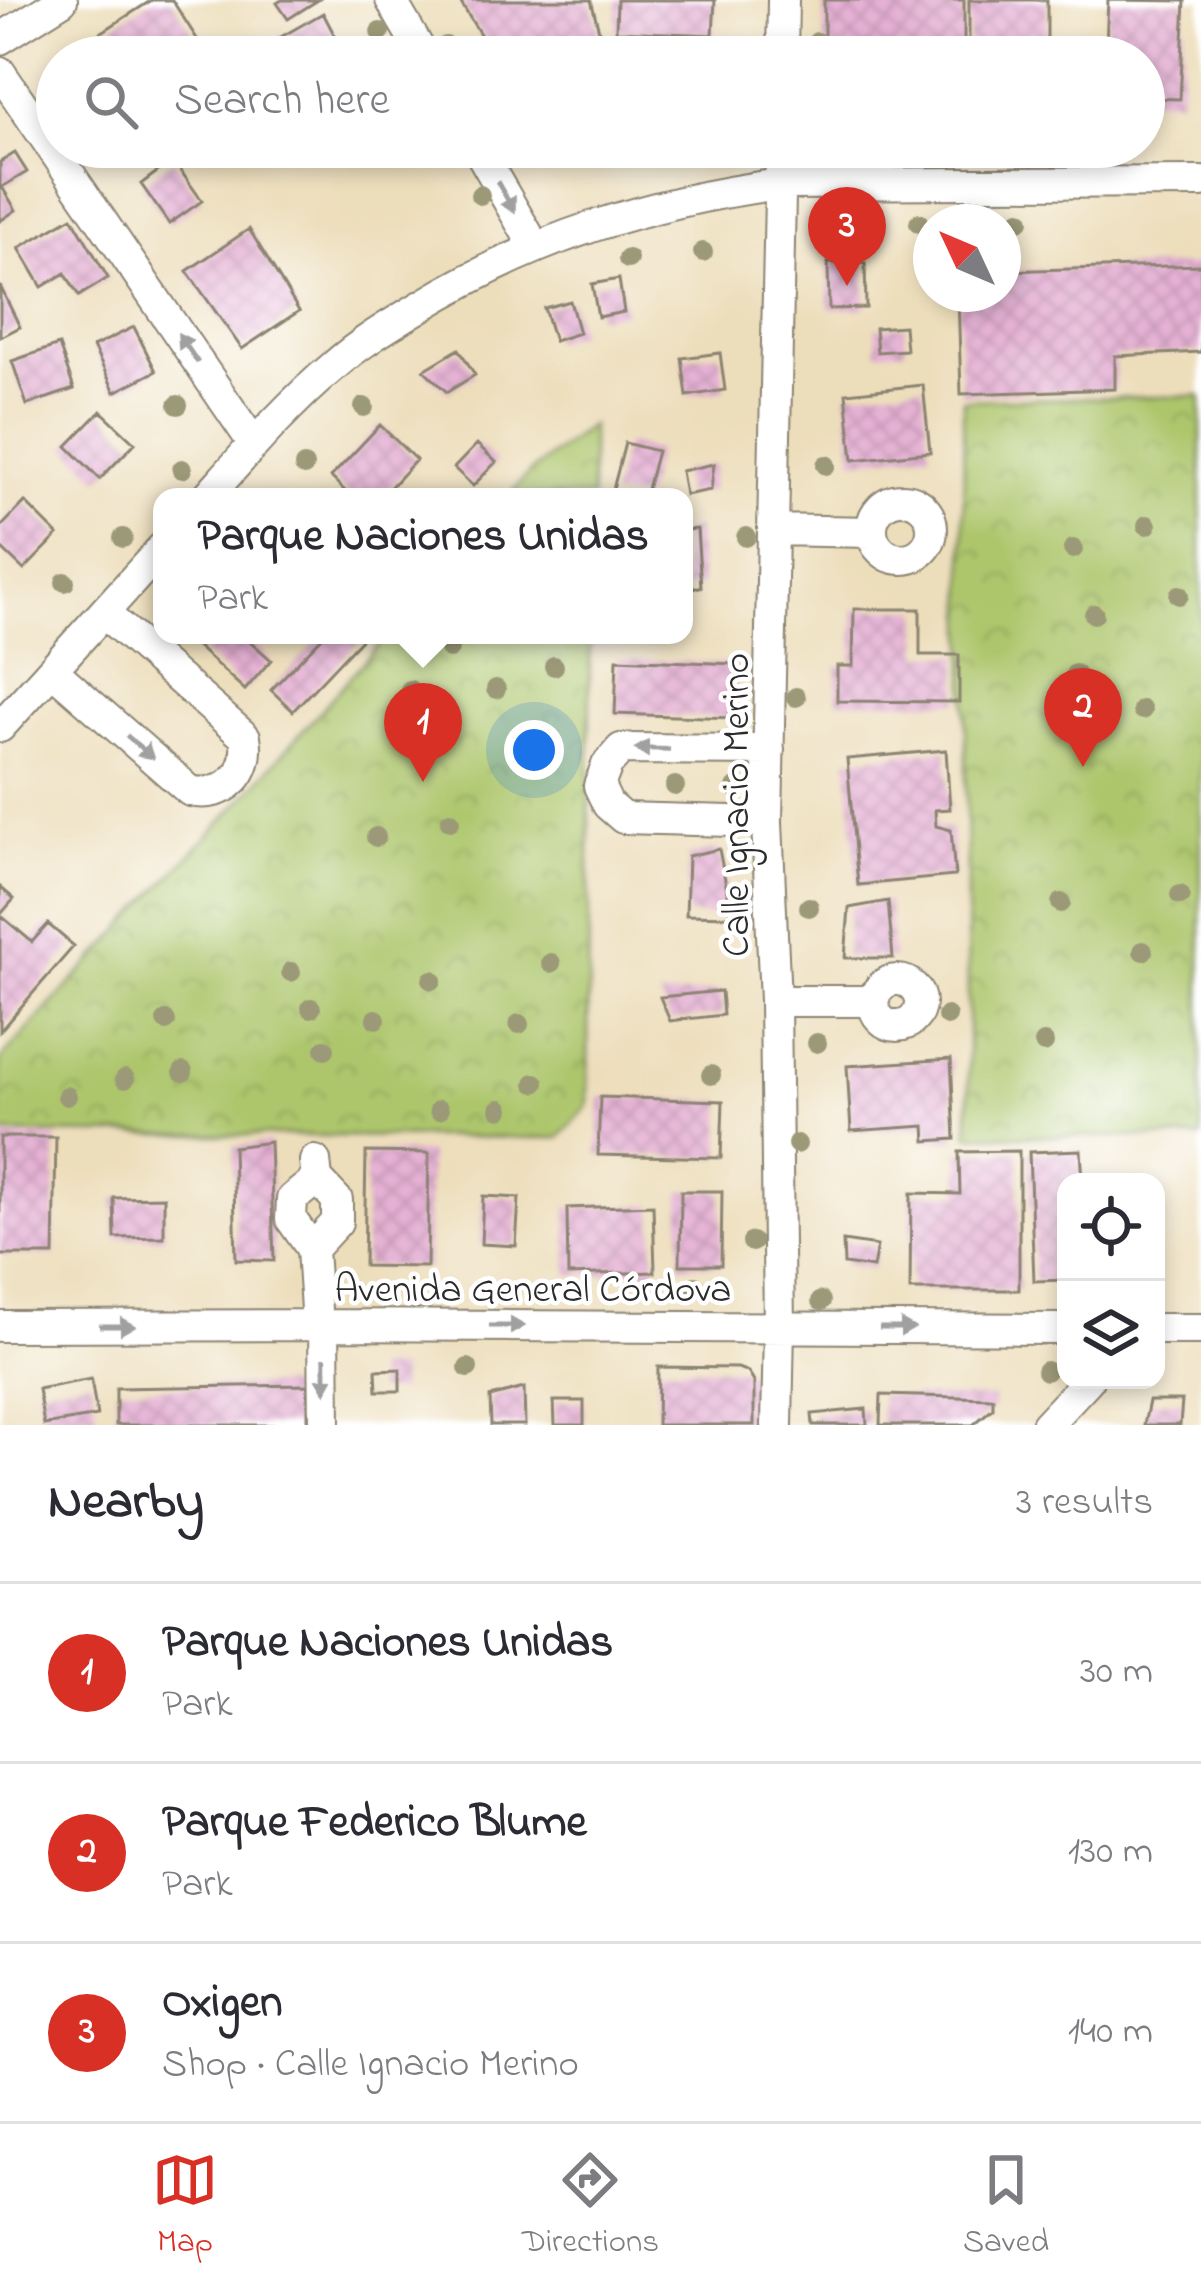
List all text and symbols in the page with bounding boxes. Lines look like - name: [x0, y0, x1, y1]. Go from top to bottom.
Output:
- search box: [36, 36, 1165, 168]
- icon: search: [78, 69, 144, 135]
- text: Search here: [174, 69, 390, 135]
- one-way arrow: [494, 180, 515, 214]
- pin: 3: [808, 187, 886, 286]
- north arrow: [913, 204, 1021, 312]
- one-way arrow: [177, 331, 200, 364]
- popup: [153, 488, 693, 644]
- text: Parque Naciones Unidas: [197, 505, 649, 571]
- text: Park: [197, 571, 268, 628]
- street label: Calle Ignacio Merino: [710, 653, 767, 957]
- pin: 2: [1044, 668, 1122, 767]
- pin: 1: [384, 683, 462, 782]
- your location: [504, 720, 564, 780]
- one-way arrow: [125, 733, 155, 760]
- one-way arrow: [632, 739, 670, 759]
- map controls: [1057, 1173, 1165, 1389]
- button: locate: [1057, 1173, 1165, 1281]
- street label: Avenida General Córdova: [335, 1263, 731, 1320]
- button: layers: [1057, 1281, 1165, 1389]
- one-way arrow: [99, 1316, 137, 1336]
- one-way arrow: [489, 1316, 527, 1336]
- one-way arrow: [879, 1318, 917, 1338]
- one-way arrow: [315, 1357, 334, 1395]
- text: Nearby: [48, 1466, 204, 1541]
- text: 3 results: [1016, 1475, 1153, 1532]
- text: Parque Naciones Unidas: [162, 1611, 613, 1677]
- text: 1: [81, 1644, 93, 1701]
- text: 30 m: [1080, 1644, 1153, 1701]
- text: Park: [162, 1677, 232, 1734]
- text: Parque Federico Blume: [162, 1791, 587, 1857]
- text: 2: [77, 1824, 97, 1881]
- text: 130 m: [1068, 1824, 1153, 1881]
- text: Park: [162, 1857, 232, 1914]
- text: Oxigen: [162, 1971, 282, 2037]
- text: 3: [79, 2004, 95, 2061]
- text: 140 m: [1068, 2004, 1153, 2061]
- text: Shop · Calle Ignacio Merino: [162, 2037, 579, 2094]
- tab: Map: [152, 2147, 218, 2267]
- tab: Directions: [522, 2147, 659, 2267]
- tab: Saved: [963, 2147, 1049, 2267]

